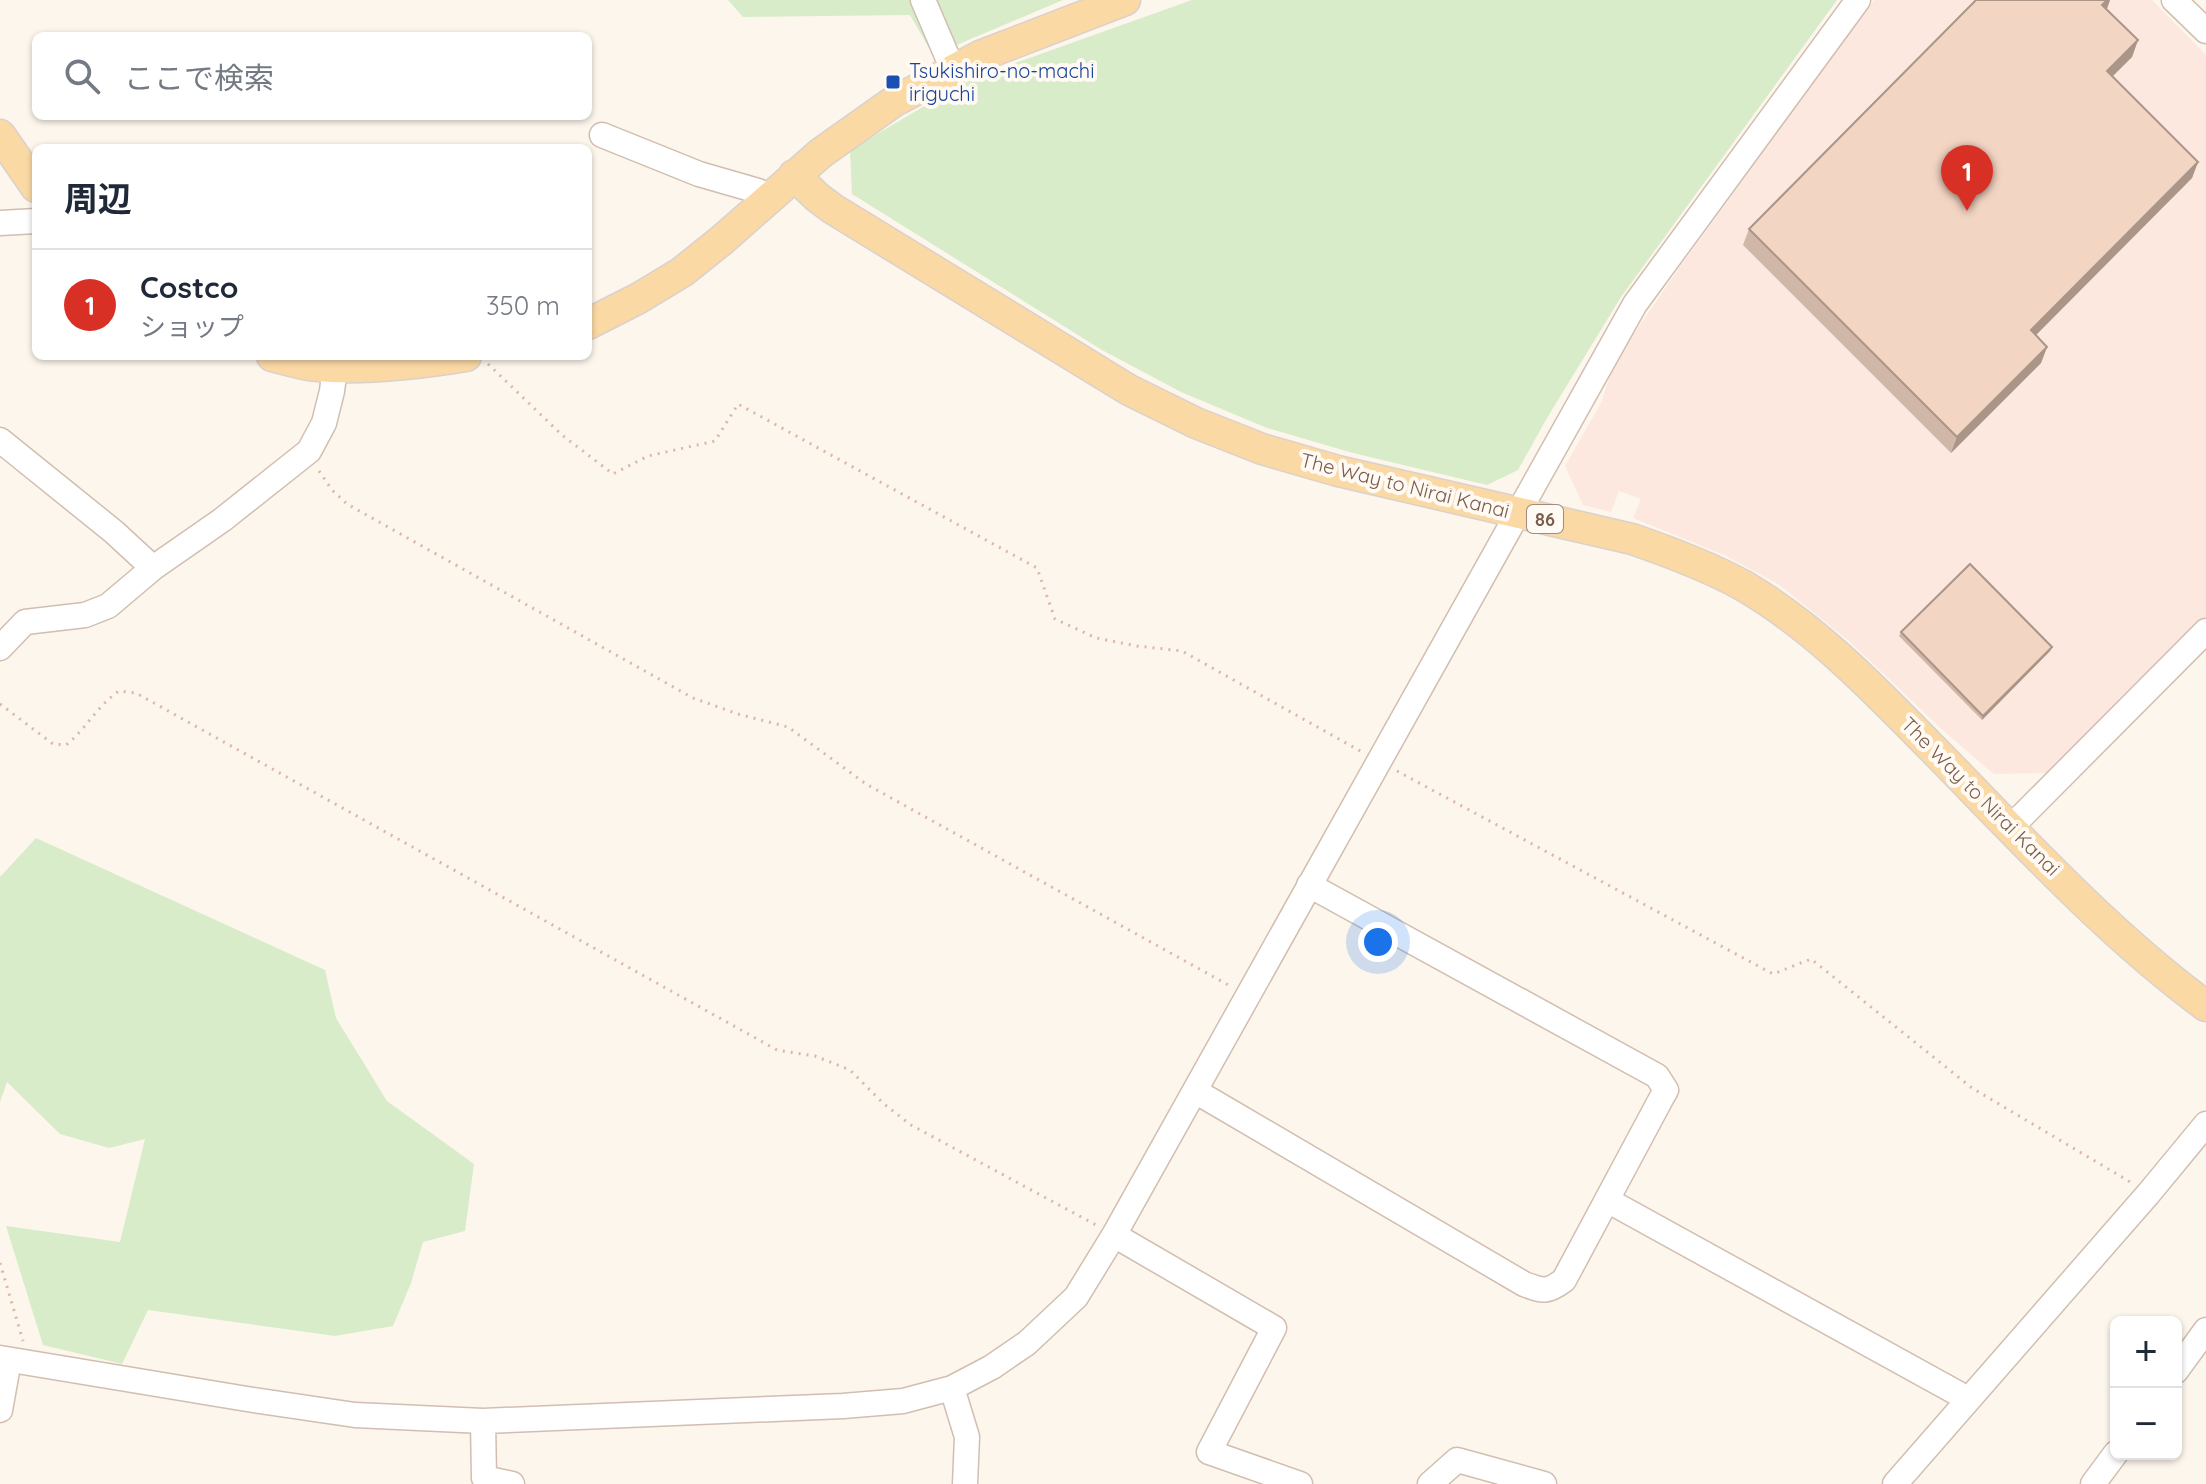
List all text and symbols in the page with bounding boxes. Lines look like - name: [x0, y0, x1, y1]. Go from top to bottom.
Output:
- search box: [32, 32, 592, 120]
- icon: search: [60, 54, 104, 98]
- place label: Tsukishiro-no-machi iriguchi: [909, 58, 1094, 106]
- text: ここで検索: [124, 59, 274, 97]
- marker: Tsukishiro-no-machi iriguchi: [884, 73, 902, 91]
- pin: 1: [1941, 145, 1993, 211]
- text: 周辺: [64, 177, 132, 220]
- text: Costco: [140, 268, 238, 306]
- text: 1: [85, 289, 95, 322]
- text: 350 m: [486, 289, 560, 322]
- text: ショップ: [140, 310, 244, 343]
- street label: The Way to Nirai Kanai: [1298, 447, 1512, 523]
- road number: 86: [1527, 505, 1563, 533]
- street label: The Way to Nirai Kanai: [1896, 711, 2066, 881]
- your location: [1358, 922, 1398, 962]
- map controls: [2110, 1316, 2182, 1460]
- button: +: [2110, 1316, 2182, 1388]
- button: −: [2110, 1388, 2182, 1460]

